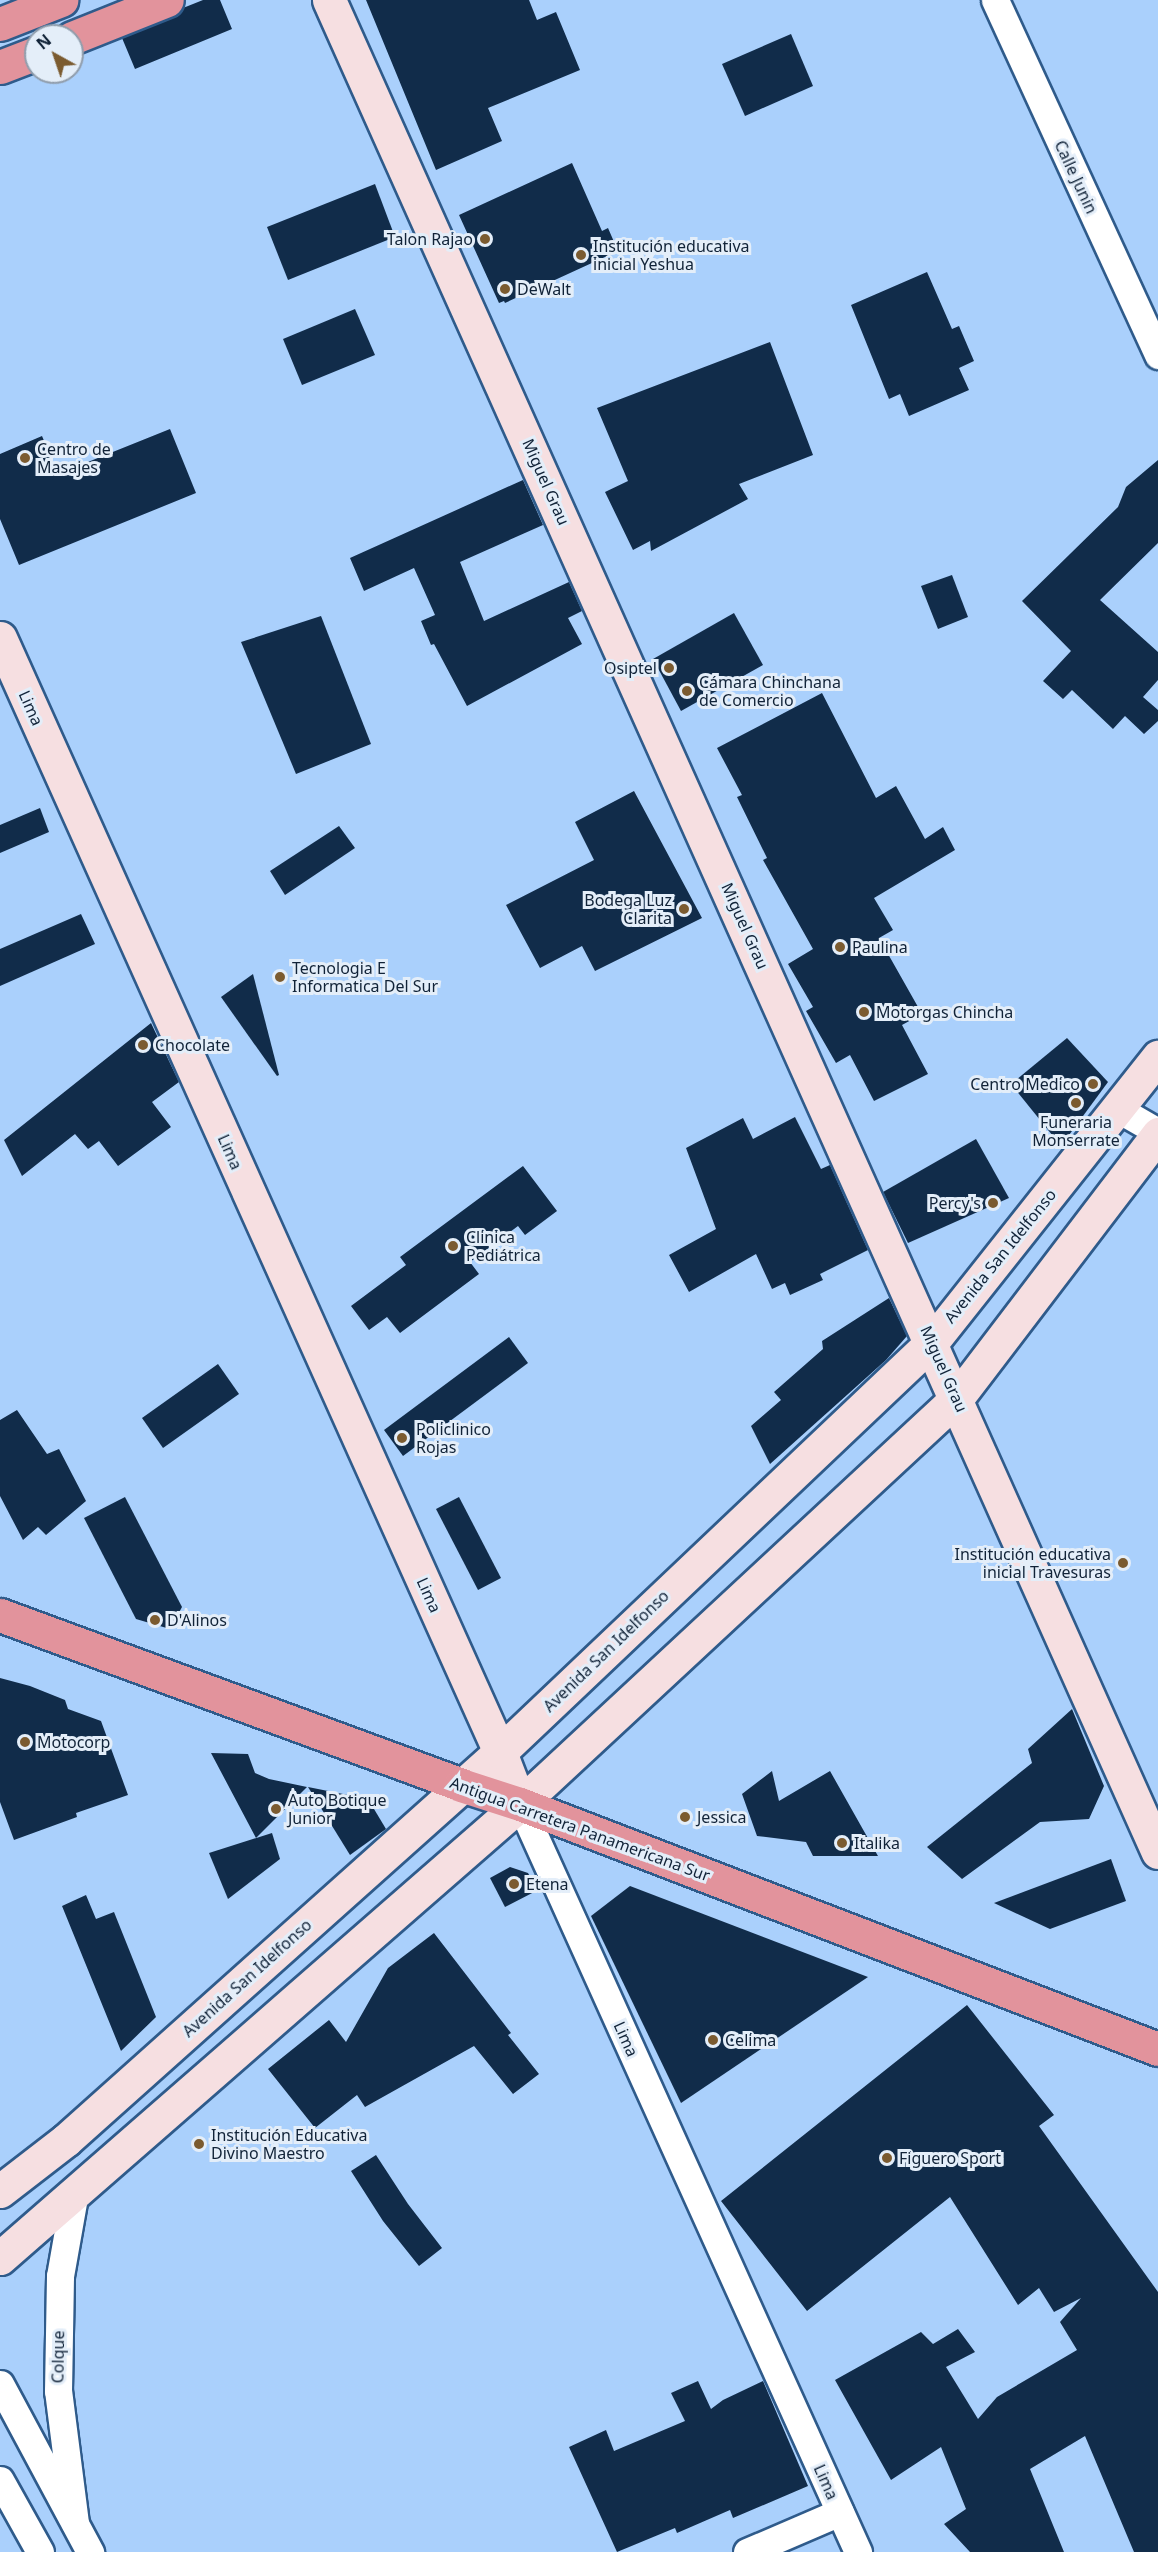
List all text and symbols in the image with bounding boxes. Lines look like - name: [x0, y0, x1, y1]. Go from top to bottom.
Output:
- north arrow: [24, 24, 84, 84]
- text: N: [32, 29, 56, 54]
- street label: Calle Junin: [1051, 137, 1101, 217]
- place label: Talon Rajao: [387, 229, 473, 249]
- marker: Talon Rajao: [478, 232, 492, 246]
- place label: Institución educativa inicial Yeshua: [593, 236, 749, 274]
- marker: Institución educativa inicial Yeshua: [574, 248, 588, 262]
- place label: DeWalt: [517, 279, 571, 299]
- marker: DeWalt: [498, 282, 512, 296]
- street label: Miguel Grau: [518, 436, 574, 528]
- place label: Centro de Masajes: [37, 439, 111, 477]
- marker: Centro de Masajes: [18, 451, 32, 465]
- place label: Osiptel: [604, 658, 657, 678]
- marker: Osiptel: [662, 661, 676, 675]
- place label: Cámara Chinchana de Comercio: [699, 672, 841, 710]
- marker: Cámara Chinchana de Comercio: [680, 684, 694, 698]
- street label: Lima: [15, 687, 47, 729]
- street label: Miguel Grau: [717, 880, 773, 972]
- place label: Bodega Luz Clarita: [584, 890, 672, 928]
- marker: Bodega Luz Clarita: [677, 902, 691, 916]
- place label: Paulina: [852, 937, 908, 957]
- marker: Paulina: [833, 940, 847, 954]
- place label: Tecnologia E Informatica Del Sur: [292, 958, 438, 996]
- marker: Tecnologia E Informatica Del Sur: [273, 970, 287, 984]
- place label: Motorgas Chincha: [876, 1002, 1013, 1022]
- marker: Motorgas Chincha: [857, 1005, 871, 1019]
- place label: Chocolate: [155, 1035, 230, 1055]
- marker: Chocolate: [136, 1038, 150, 1052]
- place label: Centro Medico: [970, 1074, 1080, 1094]
- marker: Centro Medico: [1084, 1075, 1102, 1093]
- marker: Funeraria Monserrate: [1069, 1096, 1083, 1110]
- place label: Funeraria Monserrate: [1032, 1112, 1120, 1150]
- street label: Lima: [214, 1131, 246, 1173]
- street label: Avenida San Idelfonso: [940, 1185, 1060, 1327]
- place label: Percy's: [929, 1193, 981, 1213]
- marker: Percy's: [986, 1196, 1000, 1210]
- place label: Clinica Pediátrica: [466, 1227, 541, 1265]
- marker: Clinica Pediátrica: [444, 1237, 462, 1255]
- street label: Miguel Grau: [916, 1323, 972, 1415]
- place label: Policlinico Rojas: [416, 1419, 491, 1457]
- marker: Policlinico Rojas: [393, 1429, 411, 1447]
- place label: Institución educativa inicial Travesuras: [955, 1544, 1111, 1582]
- marker: Institución educativa inicial Travesuras: [1116, 1556, 1130, 1570]
- street label: Lima: [413, 1574, 445, 1616]
- street label: Avenida San Idelfonso: [539, 1586, 673, 1716]
- place label: D'Alinos: [167, 1610, 227, 1630]
- marker: D'Alinos: [148, 1613, 162, 1627]
- place label: Motocorp: [37, 1732, 110, 1752]
- marker: Motocorp: [18, 1735, 32, 1749]
- street label: Antigua Carretera Panamericana Sur: [447, 1773, 713, 1885]
- place label: Auto Botique Junior: [288, 1790, 386, 1828]
- marker: Auto Botique Junior: [269, 1802, 283, 1816]
- place label: Jessica: [697, 1807, 747, 1827]
- marker: Jessica: [678, 1810, 692, 1824]
- place label: Italika: [854, 1833, 900, 1853]
- marker: Italika: [835, 1836, 849, 1850]
- place label: Etena: [526, 1874, 569, 1894]
- marker: Etena: [507, 1877, 521, 1891]
- street label: Avenida San Idelfonso: [179, 1915, 315, 2041]
- street label: Lima: [610, 2018, 642, 2060]
- place label: Celima: [725, 2030, 776, 2050]
- marker: Celima: [706, 2033, 720, 2047]
- place label: Institución Educativa Divino Maestro: [211, 2125, 367, 2163]
- marker: Institución Educativa Divino Maestro: [192, 2137, 206, 2151]
- place label: Figuero Sport: [899, 2148, 1001, 2168]
- marker: Figuero Sport: [880, 2151, 894, 2165]
- street label: Colque: [48, 2331, 68, 2383]
- street label: Lima: [810, 2461, 842, 2503]

